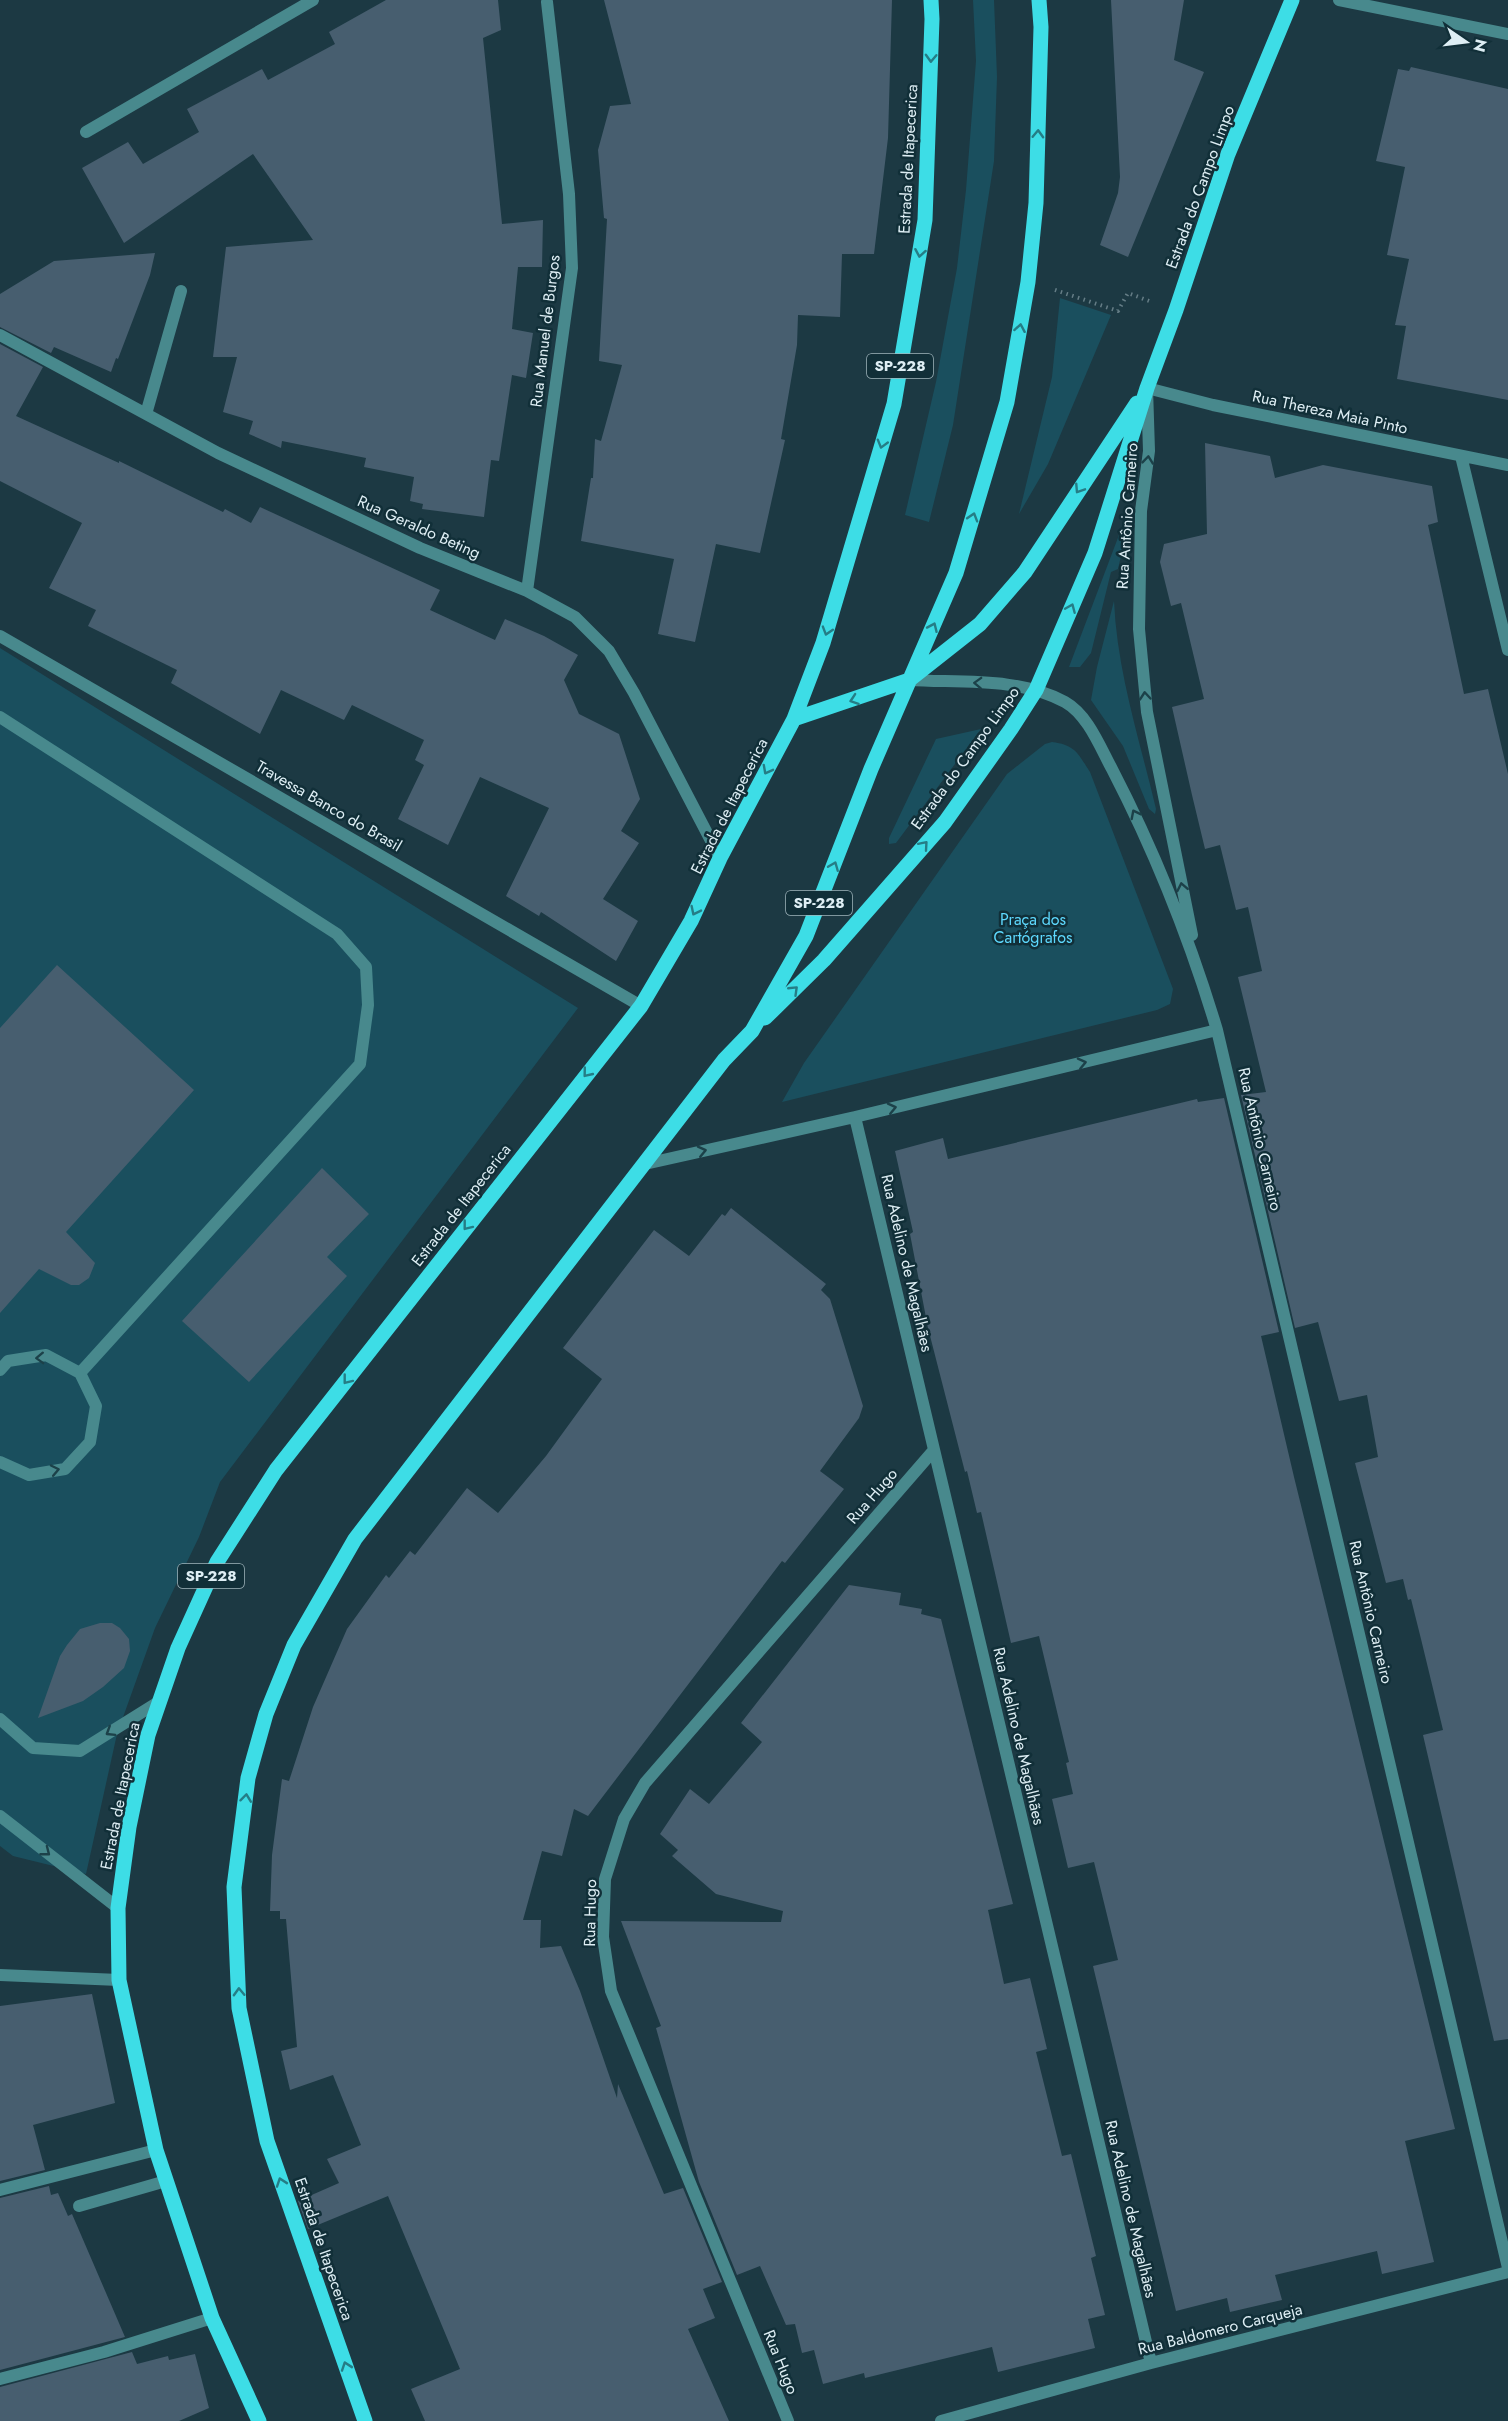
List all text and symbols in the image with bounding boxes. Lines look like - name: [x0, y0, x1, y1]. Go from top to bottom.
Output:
- north arrow: [1436, 12, 1496, 72]
- text: N: [1467, 37, 1493, 54]
- one-way arrow: [925, 54, 937, 63]
- street label: Estrada de Itapecerica: [893, 84, 923, 234]
- street label: Estrada do Campo Limpo: [1160, 102, 1240, 272]
- one-way arrow: [1032, 130, 1044, 139]
- one-way arrow: [914, 248, 926, 258]
- street label: Rua Manuel de Burgos: [524, 254, 566, 408]
- one-way arrow: [1013, 324, 1026, 334]
- road number: SP-228: [867, 354, 933, 378]
- street label: Rua Thereza Maia Pinto: [1250, 384, 1410, 440]
- one-way arrow: [877, 438, 889, 449]
- street label: Rua Antônio Carneiro: [1110, 442, 1144, 590]
- one-way arrow: [1141, 455, 1154, 464]
- one-way arrow: [1075, 483, 1087, 493]
- street label: Rua Geraldo Beting: [354, 490, 484, 564]
- one-way arrow: [966, 512, 978, 523]
- one-way arrow: [1064, 603, 1076, 614]
- one-way arrow: [925, 622, 937, 633]
- one-way arrow: [822, 625, 834, 636]
- one-way arrow: [974, 677, 983, 689]
- street label: Estrada do Campo Limpo: [905, 681, 1025, 834]
- one-way arrow: [1139, 691, 1152, 700]
- one-way arrow: [849, 692, 860, 705]
- street label: Estrada de Itapecerica: [685, 734, 773, 878]
- street label: Travessa Banco do Brasil: [252, 755, 406, 857]
- one-way arrow: [763, 764, 774, 775]
- one-way arrow: [1131, 810, 1142, 821]
- one-way arrow: [917, 841, 928, 852]
- one-way arrow: [827, 861, 839, 872]
- one-way arrow: [1176, 883, 1189, 893]
- road number: SP-228: [786, 891, 852, 915]
- one-way arrow: [691, 904, 703, 915]
- park label: Praça dos Cartógrafos: [994, 908, 1072, 949]
- one-way arrow: [786, 986, 797, 997]
- one-way arrow: [1077, 1057, 1087, 1070]
- street label: Rua Antônio Carneiro: [1232, 1065, 1288, 1213]
- one-way arrow: [584, 1066, 595, 1077]
- one-way arrow: [887, 1103, 897, 1116]
- street label: Estrada de Itapecerica: [406, 1139, 516, 1271]
- one-way arrow: [697, 1145, 707, 1158]
- street label: Rua Adelino de Magalhães: [875, 1172, 939, 1354]
- one-way arrow: [463, 1219, 474, 1230]
- one-way arrow: [35, 1351, 44, 1364]
- one-way arrow: [343, 1373, 354, 1384]
- street label: Rua Hugo: [841, 1463, 903, 1529]
- one-way arrow: [50, 1464, 60, 1477]
- street label: Rua Antônio Carneiro: [1343, 1538, 1399, 1686]
- road number: SP-228: [178, 1564, 244, 1588]
- street label: Rua Adelino de Magalhães: [987, 1645, 1051, 1827]
- street label: Estrada de Itapecerica: [94, 1720, 146, 1872]
- one-way arrow: [106, 1724, 116, 1736]
- one-way arrow: [239, 1793, 251, 1802]
- one-way arrow: [39, 1845, 50, 1856]
- street label: Rua Hugo: [578, 1879, 602, 1947]
- one-way arrow: [232, 1988, 245, 1997]
- street label: Rua Adelino de Magalhães: [1099, 2118, 1163, 2300]
- street label: Estrada de Itapecerica: [289, 2174, 359, 2324]
- one-way arrow: [276, 2177, 289, 2188]
- street label: Rua Baldomero Carqueja: [1135, 2297, 1305, 2361]
- street label: Rua Hugo: [758, 2326, 804, 2398]
- one-way arrow: [340, 2361, 353, 2372]

